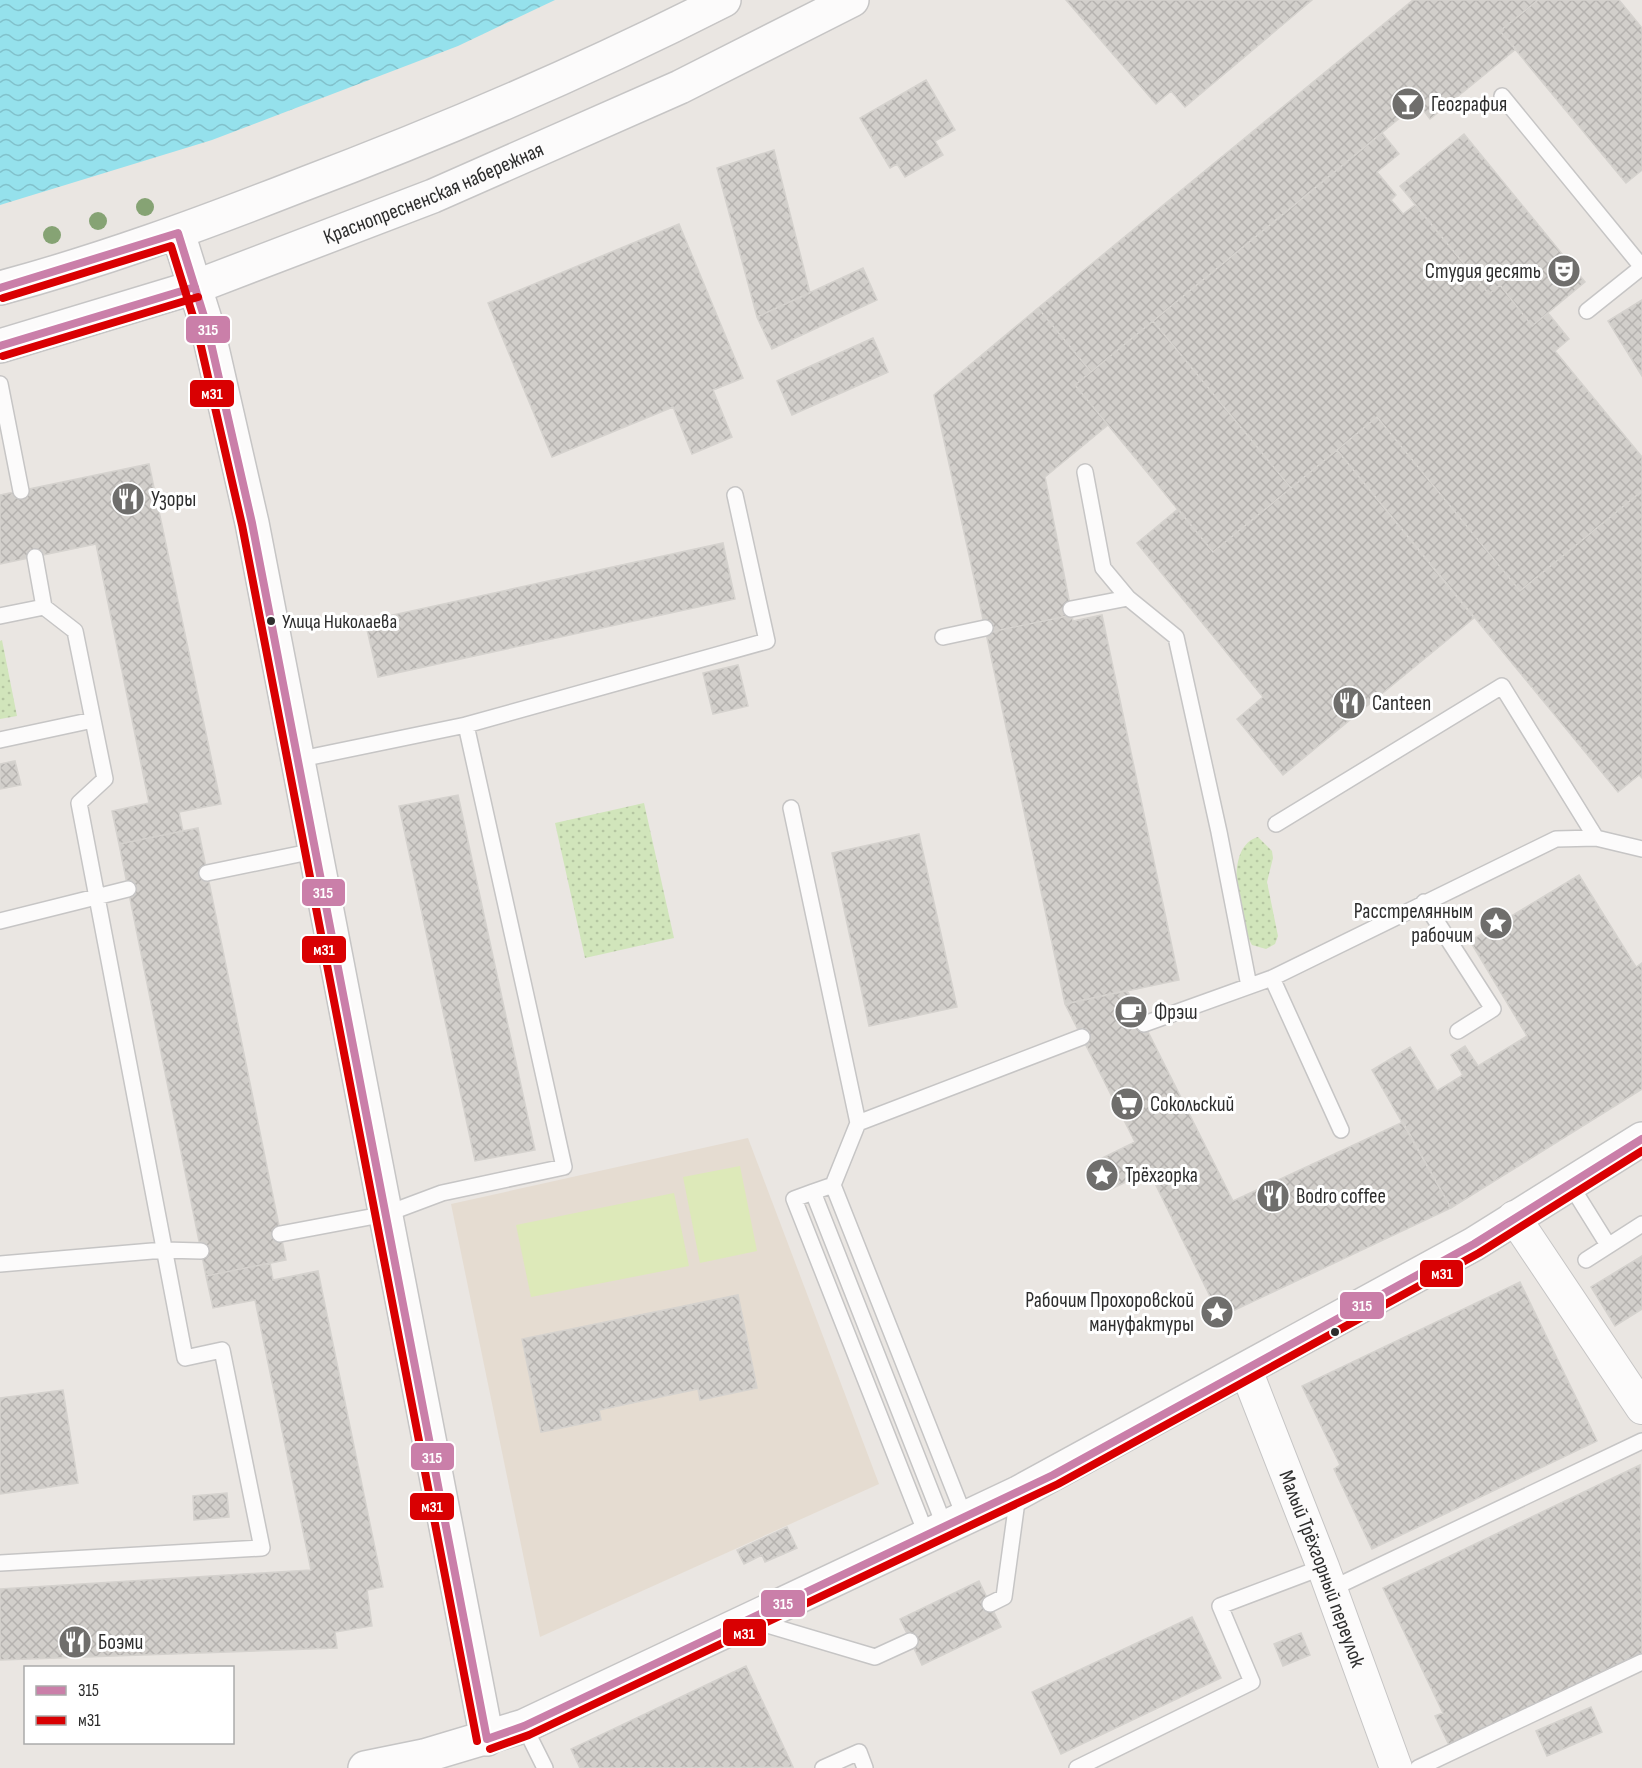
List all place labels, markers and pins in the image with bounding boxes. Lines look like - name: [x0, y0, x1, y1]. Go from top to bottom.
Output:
- bar icon: География: [1390, 86, 1426, 122]
- place label: География: [1431, 92, 1507, 117]
- theatre icon: Студия десять: [1546, 253, 1582, 289]
- place label: Студия десять: [1425, 259, 1541, 284]
- restaurant icon: Узоры: [110, 481, 146, 517]
- place label: Узоры: [151, 487, 196, 512]
- place label: Улица Николаева: [282, 610, 397, 634]
- marker: Улица Николаева: [265, 615, 277, 627]
- restaurant icon: Canteen: [1331, 685, 1367, 721]
- place label: Canteen: [1372, 691, 1431, 716]
- place label: Расстрелянным рабочим: [1354, 899, 1473, 948]
- place icon: Расстрелянным рабочим: [1478, 905, 1514, 941]
- cafe icon: Фрэш: [1113, 994, 1149, 1030]
- place label: Фрэш: [1154, 1000, 1198, 1025]
- supermarket icon: Сокольский: [1109, 1086, 1145, 1122]
- place label: Сокольский: [1150, 1092, 1234, 1117]
- place icon: Трёхгорка: [1084, 1157, 1120, 1193]
- place label: Трёхгорка: [1125, 1163, 1198, 1188]
- restaurant icon: Bodro coffee: [1255, 1178, 1291, 1214]
- place label: Bodro coffee: [1296, 1184, 1386, 1209]
- place label: Рабочим Прохоровской мануфактуры: [1025, 1288, 1194, 1337]
- place icon: Рабочим Прохоровской мануфактуры: [1199, 1294, 1235, 1330]
- unlabelled marker: [1329, 1326, 1341, 1338]
- restaurant icon: Боэми: [57, 1624, 93, 1660]
- place label: Боэми: [98, 1630, 143, 1655]

